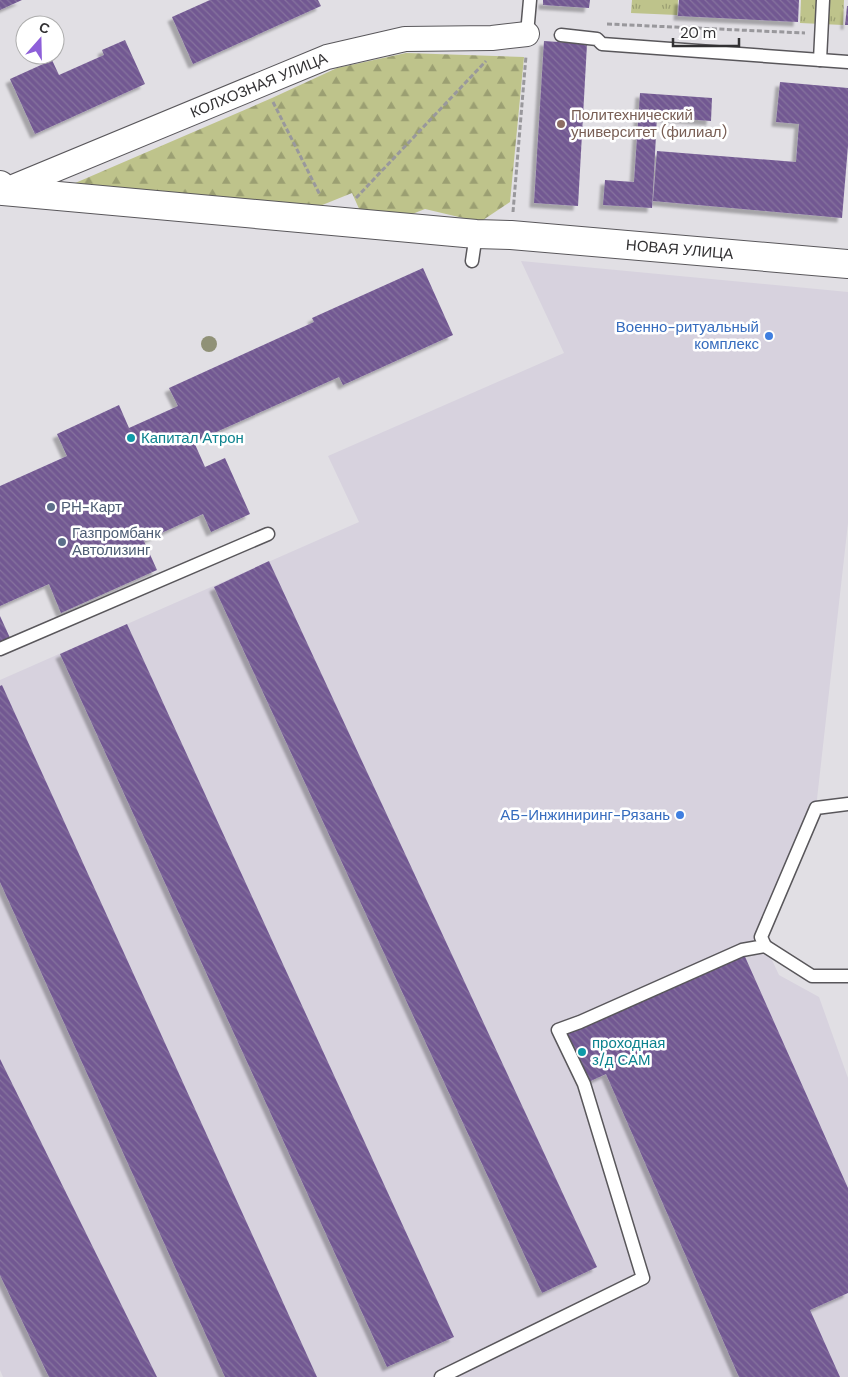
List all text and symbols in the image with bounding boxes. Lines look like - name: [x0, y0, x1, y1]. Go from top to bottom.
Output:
- north arrow: [15, 15, 65, 65]
- scale bar: [673, 15, 739, 47]
- text: С: [37, 18, 52, 38]
- text: 20 m: [680, 23, 716, 43]
- street label: КОЛХОЗНАЯ УЛИЦА: [187, 48, 330, 123]
- place label: Политехнический университет (филиал): [571, 105, 727, 142]
- marker: Политехнический университет (филиал): [555, 118, 567, 130]
- street label: НОВАЯ УЛИЦА: [625, 235, 734, 264]
- place label: Военно-ритуальный комплекс: [616, 317, 759, 354]
- marker: Военно-ритуальный комплекс: [763, 330, 775, 342]
- place label: Капитал Атрон: [141, 428, 244, 448]
- marker: Капитал Атрон: [125, 432, 137, 444]
- place label: РН-Карт: [61, 497, 122, 517]
- marker: РН-Карт: [45, 501, 57, 513]
- place label: Газпромбанк Автолизинг: [72, 523, 161, 560]
- marker: Газпромбанк Автолизинг: [56, 536, 68, 548]
- place label: АБ-Инжиниринг-Рязань: [500, 805, 670, 825]
- marker: АБ-Инжиниринг-Рязань: [674, 809, 686, 821]
- place label: проходная з/д САМ: [592, 1033, 665, 1070]
- marker: проходная з/д САМ: [576, 1046, 588, 1058]

